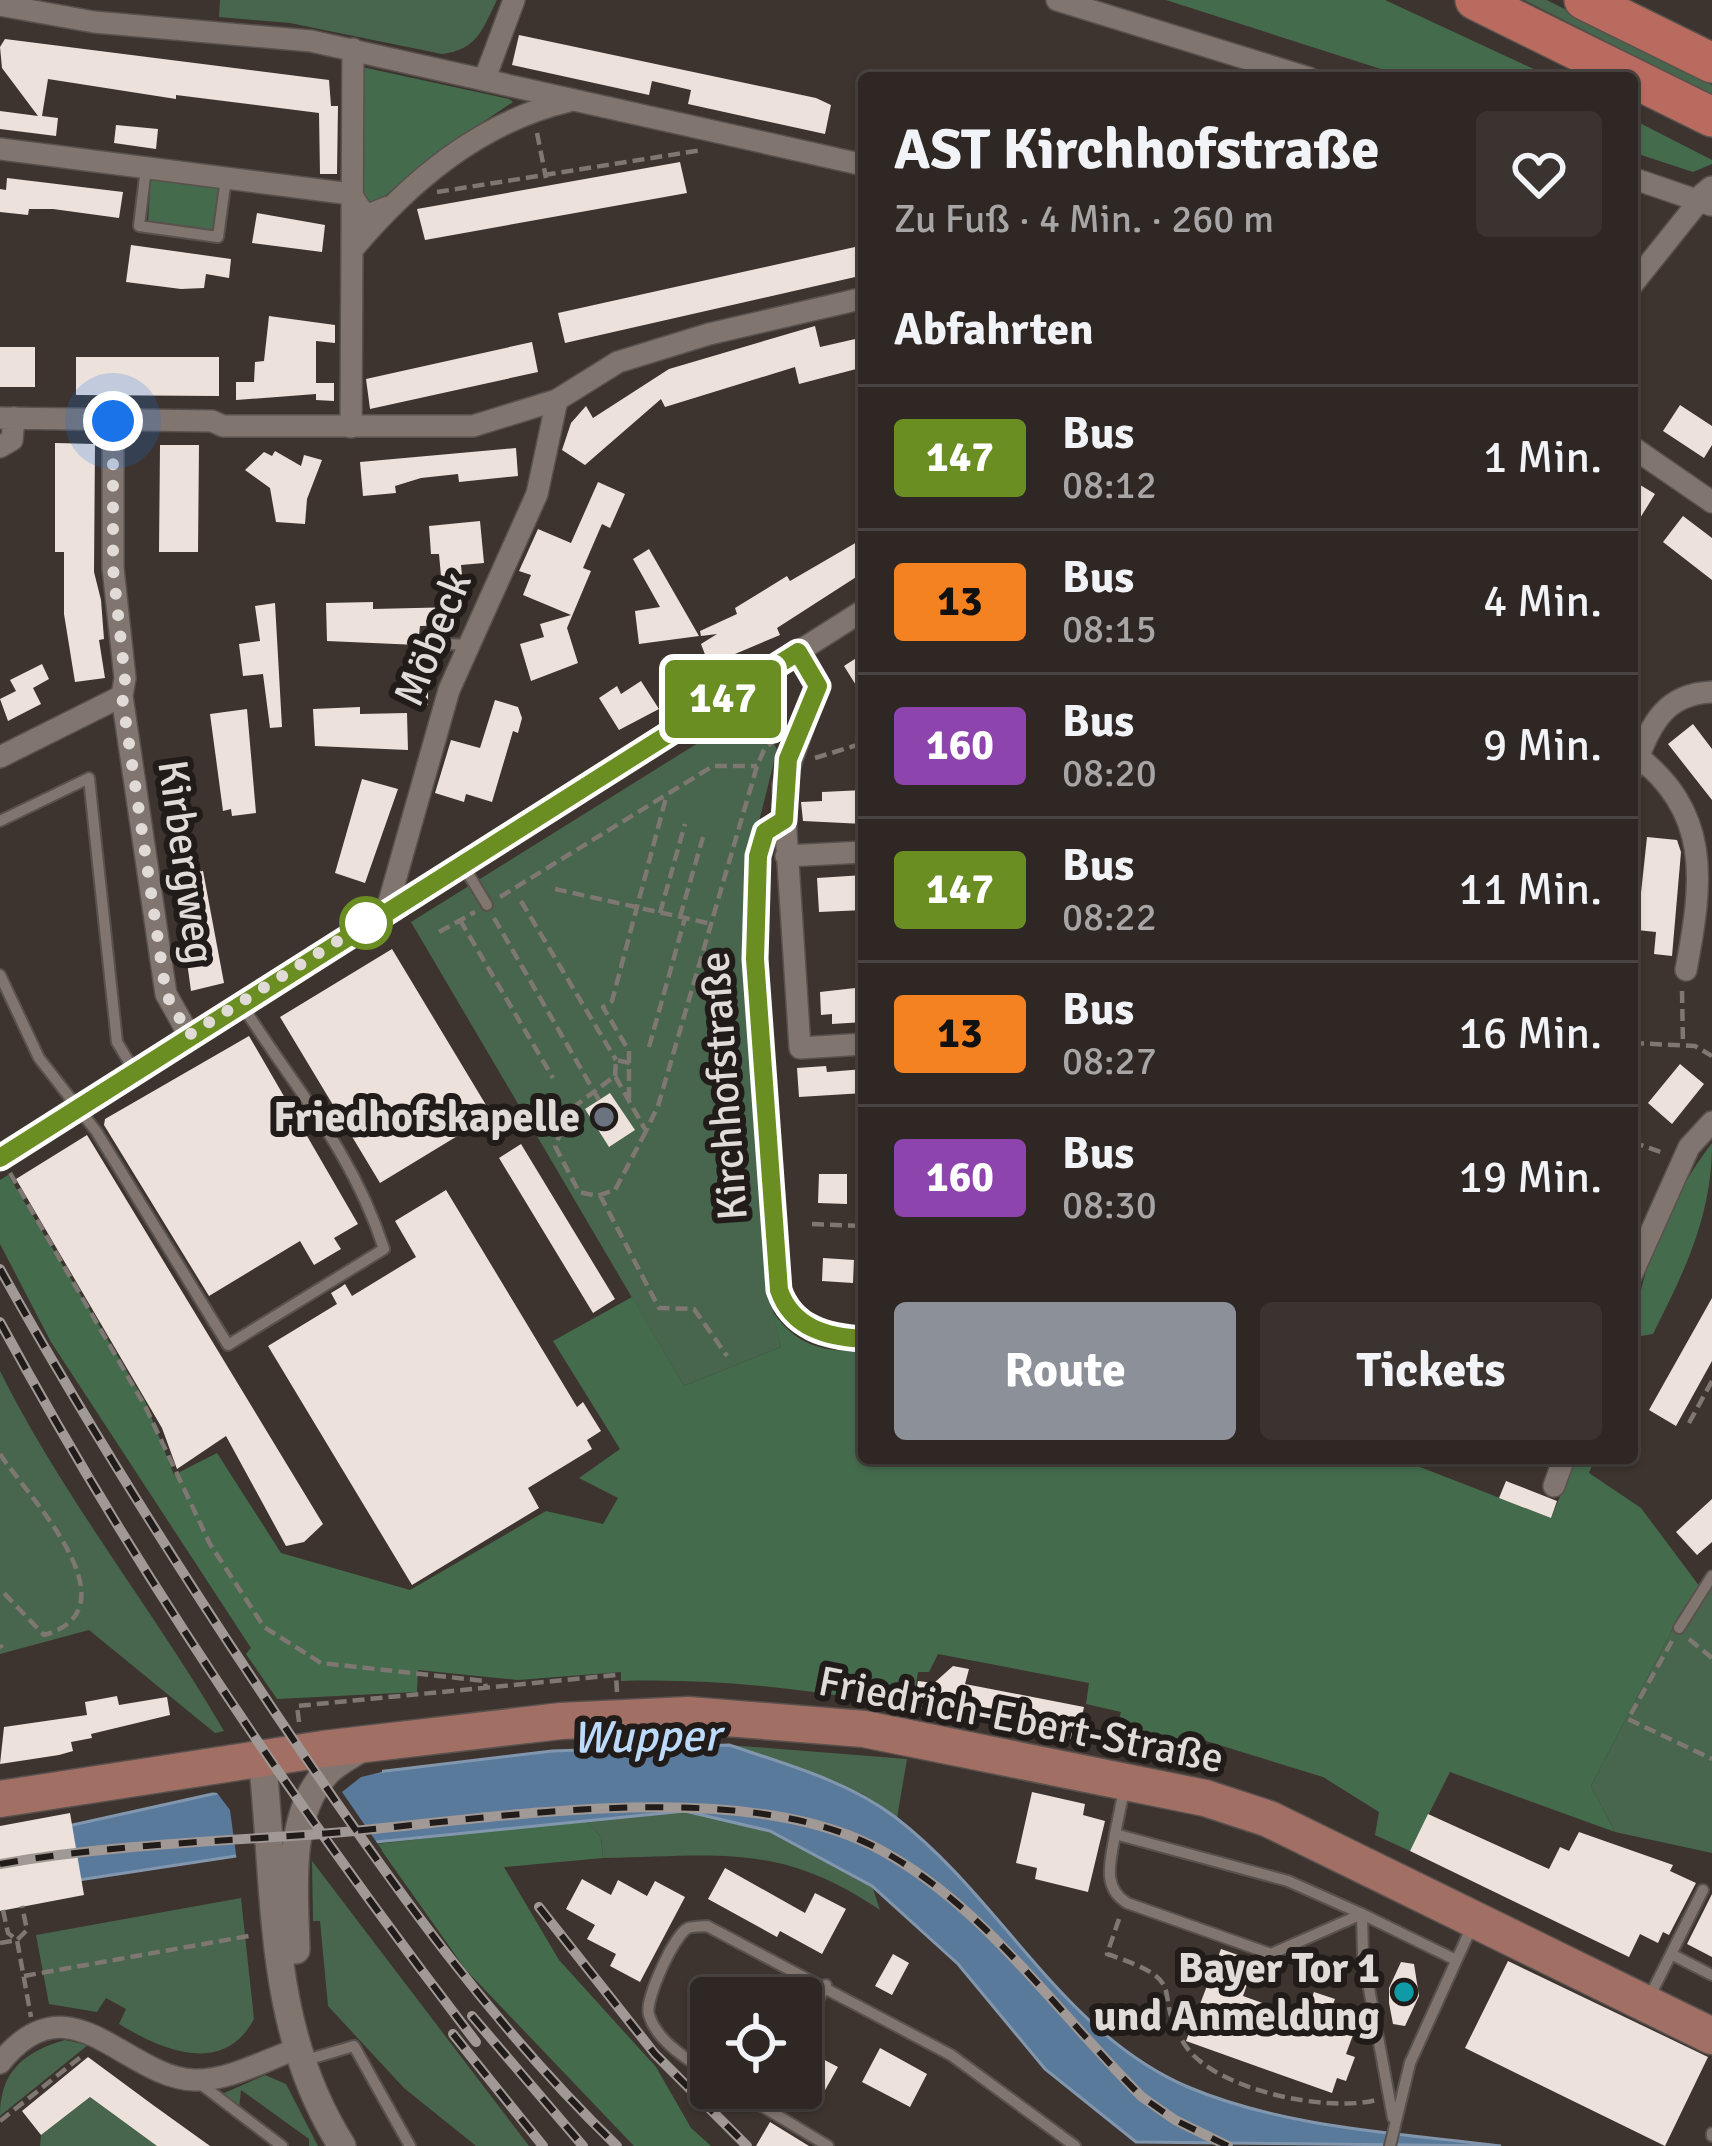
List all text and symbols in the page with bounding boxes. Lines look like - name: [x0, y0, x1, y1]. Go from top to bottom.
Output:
- button: heart: [1476, 111, 1602, 237]
- text: AST Kirchhofstraße: [894, 114, 1380, 185]
- text: Zu Fuß · 4 Min. · 260 m: [894, 195, 1274, 243]
- text: Abfahrten: [894, 302, 1094, 357]
- your location: [83, 391, 143, 451]
- text: Bus: [1062, 406, 1134, 461]
- text: 1 Min.: [1483, 430, 1602, 485]
- text: 147: [926, 432, 994, 483]
- text: 08:12: [1062, 461, 1157, 509]
- text: Bus: [1062, 550, 1134, 605]
- street label: Möbeck: [383, 565, 483, 713]
- text: 4 Min.: [1483, 574, 1602, 629]
- text: 13: [937, 576, 983, 627]
- text: 08:15: [1062, 605, 1157, 653]
- line badge: 147: [654, 660, 792, 738]
- text: 147: [689, 673, 757, 724]
- text: Bus: [1062, 694, 1134, 749]
- text: 9 Min.: [1483, 718, 1602, 773]
- text: 160: [926, 720, 994, 771]
- text: 08:20: [1062, 749, 1157, 797]
- street label: Kirbergweg: [146, 757, 226, 967]
- text: Bus: [1062, 838, 1134, 893]
- text: 11 Min.: [1459, 862, 1602, 917]
- text: 147: [926, 864, 994, 915]
- text: 08:22: [1062, 893, 1157, 941]
- unlabelled marker: [341, 898, 391, 948]
- street label: Kirchhofstraße: [689, 950, 759, 1222]
- text: Bus: [1062, 982, 1134, 1037]
- text: 16 Min.: [1459, 1006, 1602, 1061]
- text: 13: [937, 1008, 983, 1059]
- text: 08:27: [1062, 1037, 1157, 1085]
- place label: Friedhofskapelle: [273, 1092, 580, 1143]
- marker: Friedhofskapelle: [591, 1104, 617, 1130]
- text: Bus: [1062, 1126, 1134, 1181]
- text: 19 Min.: [1459, 1150, 1602, 1205]
- text: 160: [926, 1152, 994, 1203]
- text: 08:30: [1062, 1181, 1157, 1229]
- button: Route: [894, 1302, 1236, 1440]
- button: Tickets: [1260, 1302, 1602, 1440]
- street label: Friedrich-Ebert-Straße: [814, 1656, 1228, 1784]
- water label: Wupper: [572, 1708, 726, 1766]
- place label: Bayer Tor 1 und Anmeldung: [1093, 1943, 1380, 2042]
- map controls: [690, 1977, 822, 2109]
- button: locate: [690, 1977, 822, 2109]
- marker: Bayer Tor 1 und Anmeldung: [1391, 1979, 1417, 2005]

